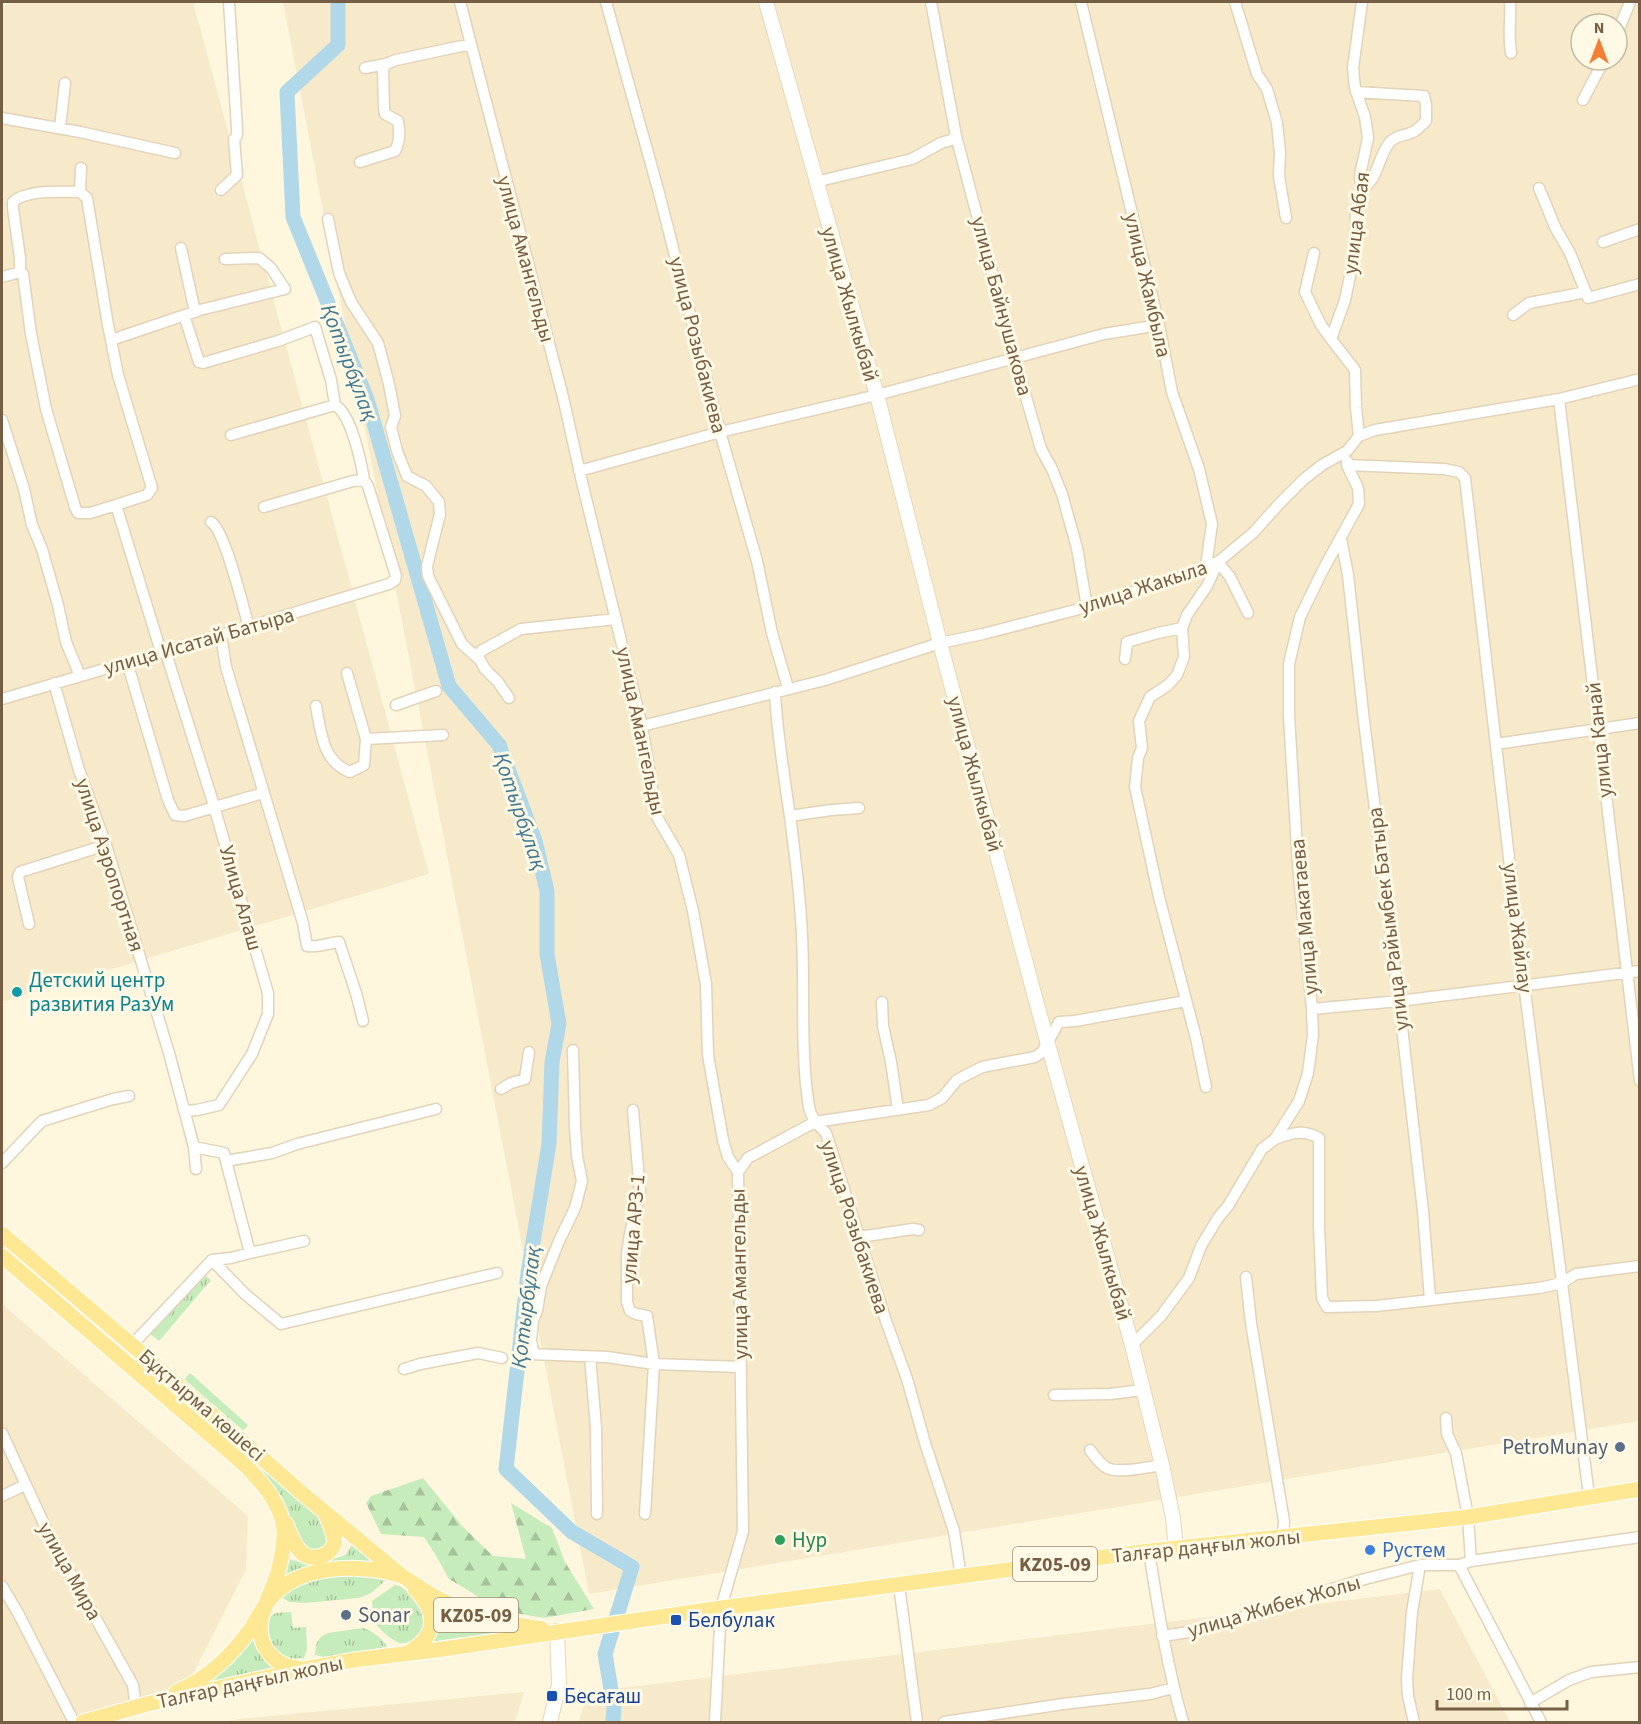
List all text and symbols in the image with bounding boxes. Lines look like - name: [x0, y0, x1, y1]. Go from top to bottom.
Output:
- north arrow: [1569, 12, 1629, 72]
- text: N: [1594, 17, 1604, 39]
- street label: улица Абая: [1335, 170, 1377, 276]
- street label: улица Амангельды: [489, 172, 563, 346]
- street label: улица Жамбыла: [1117, 210, 1179, 360]
- street label: улица Байнушакова: [964, 213, 1040, 399]
- street label: улица Жылкыбай: [814, 223, 886, 385]
- street label: улица Розыбакиева: [662, 254, 734, 436]
- water label: Қотырбұлақ: [312, 299, 386, 425]
- street label: улица Жакыла: [1075, 552, 1211, 622]
- street label: улица Исатай Батыра: [100, 599, 298, 683]
- street label: улица Амангельды: [609, 644, 673, 818]
- street label: улица Канай: [1578, 681, 1620, 799]
- street label: улица Жылкыбай: [940, 693, 1010, 855]
- water label: Қотырбұлақ: [485, 748, 555, 875]
- street label: улица Аэропортная: [68, 774, 152, 956]
- street label: улица Райымбек Батыра: [1359, 806, 1417, 1032]
- street label: улица Макатаева: [1282, 837, 1326, 997]
- street label: Улица Алаш: [212, 842, 270, 954]
- street label: улица Жайлау: [1495, 861, 1541, 995]
- place label: Детский центр развития РазУм: [29, 965, 174, 1019]
- marker: Детский центр развития РазУм: [10, 985, 24, 999]
- street label: улица Розыбакиева: [813, 1136, 897, 1318]
- street label: улица Жылкыбай: [1067, 1162, 1139, 1324]
- street label: улица АРЗ-1: [613, 1173, 653, 1285]
- street label: улица Амангельды: [723, 1188, 755, 1360]
- water label: Қотырбұлақ: [503, 1244, 549, 1370]
- street label: Бұқтырма көшесі: [132, 1342, 272, 1468]
- place label: PetroMunay: [1502, 1432, 1608, 1462]
- marker: PetroMunay: [1613, 1440, 1627, 1454]
- street label: улица Мира: [31, 1516, 109, 1626]
- street label: Талғар даңғыл жолы: [1110, 1521, 1302, 1571]
- place label: Нур: [792, 1525, 827, 1555]
- marker: Нур: [773, 1533, 787, 1547]
- place label: Рустем: [1382, 1535, 1446, 1565]
- marker: Рустем: [1363, 1543, 1377, 1557]
- road number: KZ05-09: [1013, 1547, 1097, 1581]
- street label: улица Жибек Жолы: [1184, 1567, 1364, 1645]
- road number: KZ05-09: [434, 1598, 518, 1632]
- place label: Sonar: [358, 1600, 411, 1630]
- place label: Белбулак: [688, 1605, 775, 1635]
- marker: Sonar: [339, 1608, 353, 1622]
- marker: Белбулак: [669, 1613, 683, 1627]
- street label: Талғар даңғыл жолы: [154, 1648, 346, 1716]
- scale bar: [1437, 1673, 1568, 1711]
- place label: Бесағаш: [564, 1681, 641, 1711]
- text: 100 m: [1446, 1682, 1491, 1707]
- marker: Бесағаш: [545, 1689, 559, 1703]

